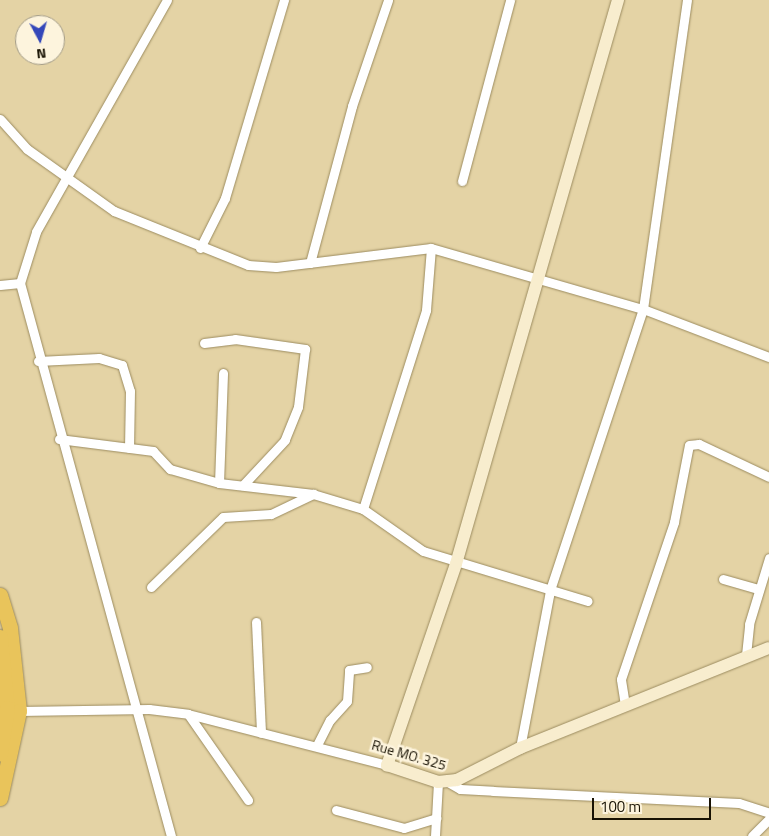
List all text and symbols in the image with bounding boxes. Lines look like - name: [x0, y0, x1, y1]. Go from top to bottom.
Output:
- north arrow: [15, 15, 65, 65]
- text: N: [36, 43, 47, 65]
- street label: Rue MO. 325: [370, 736, 448, 774]
- scale bar: [594, 788, 713, 820]
- text: 100 m: [600, 795, 641, 818]

